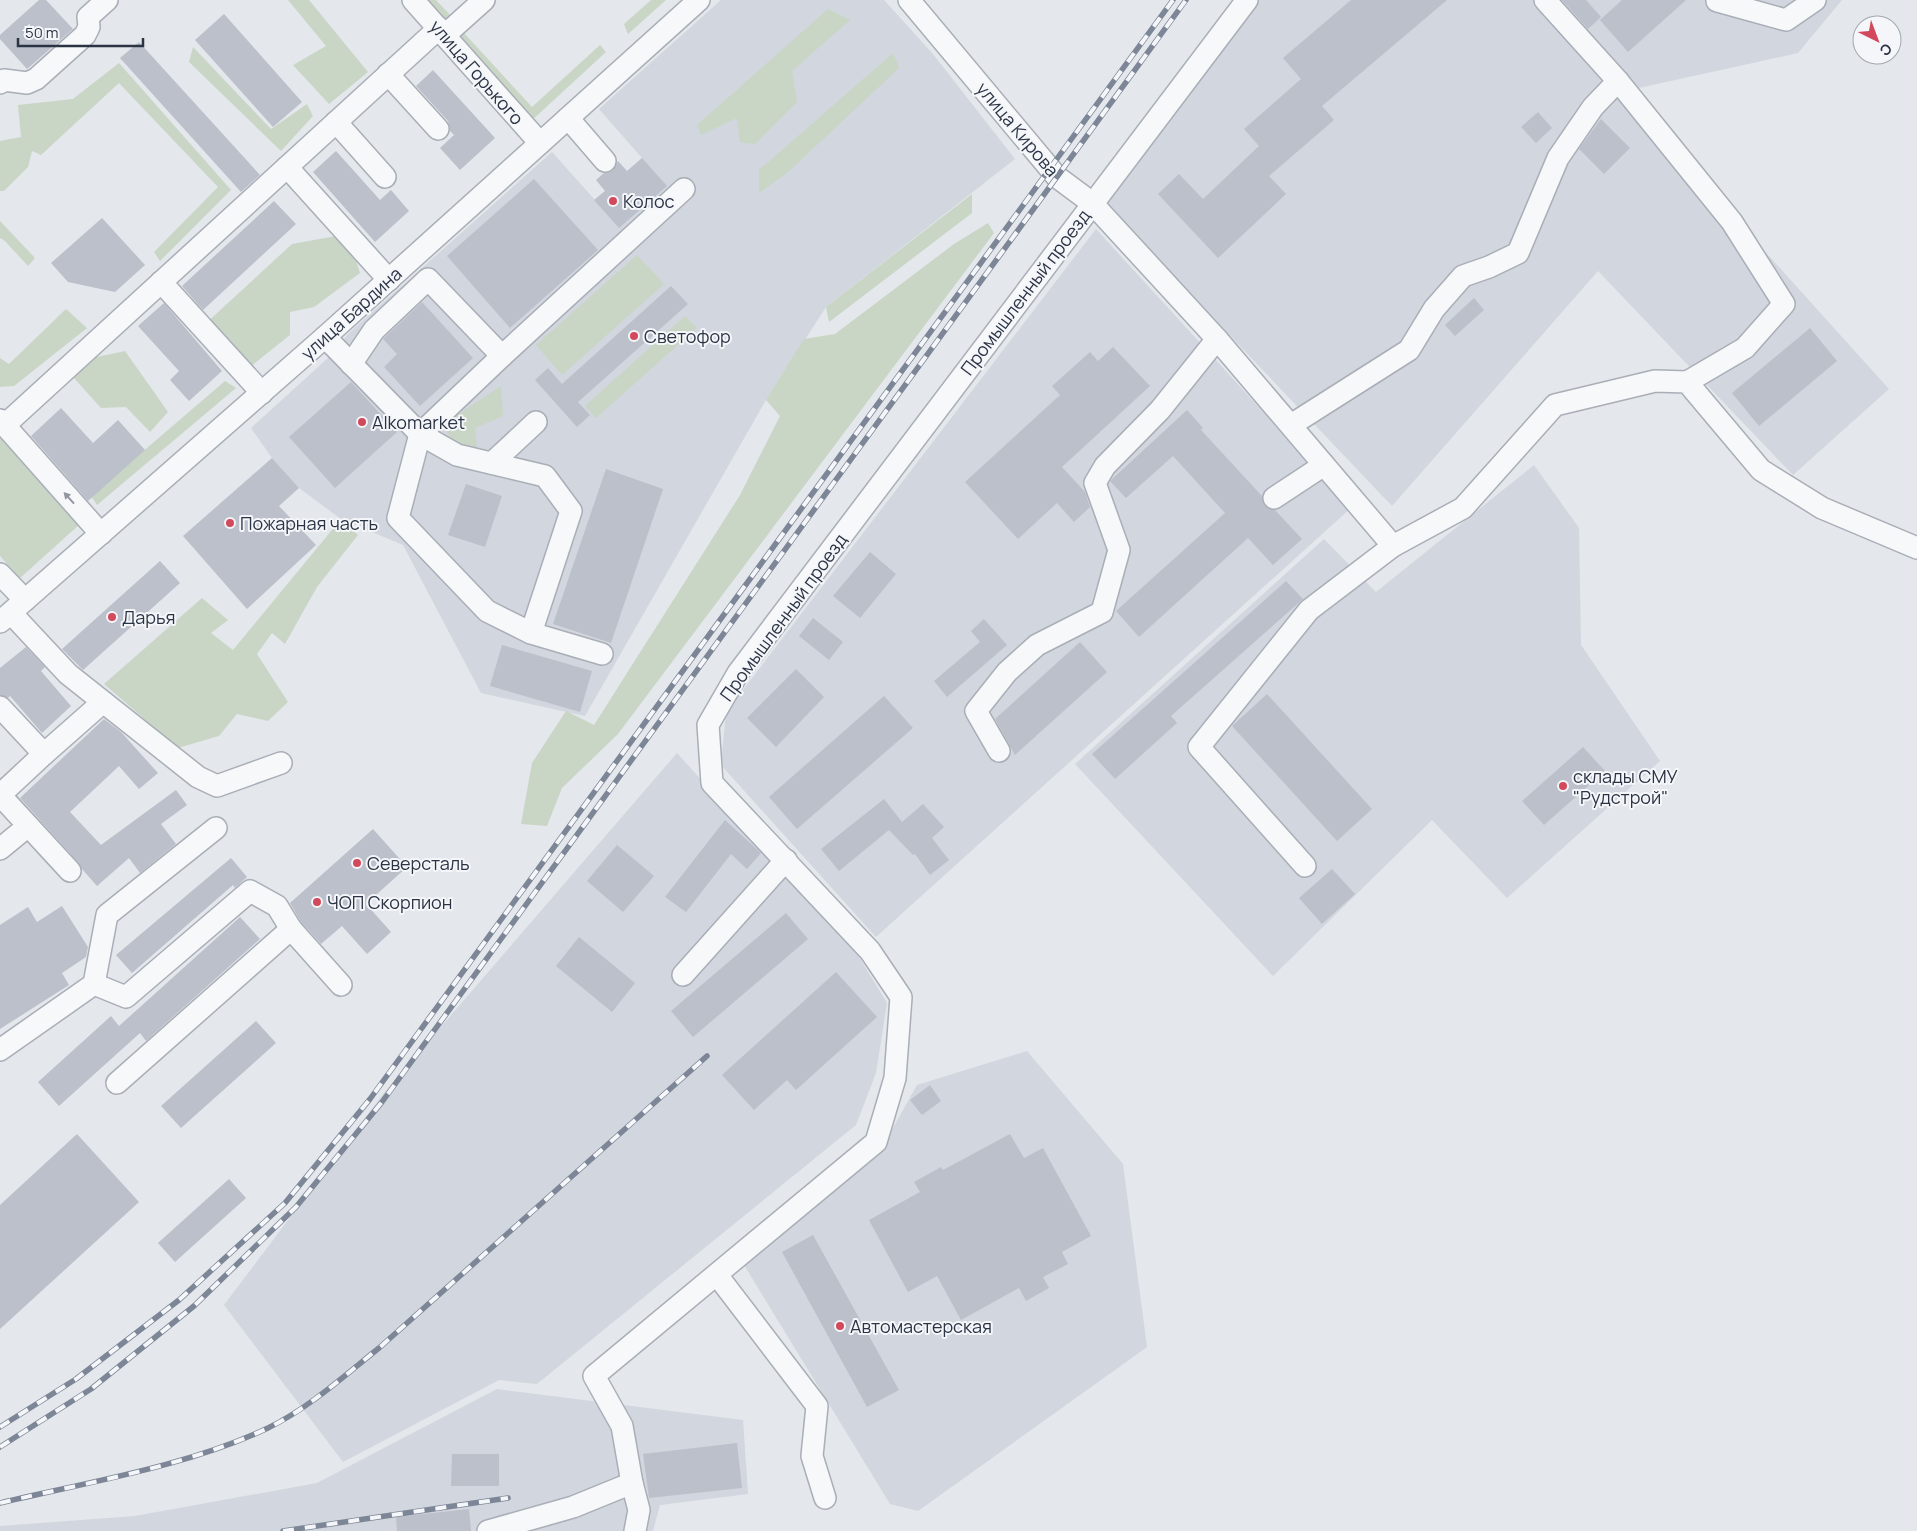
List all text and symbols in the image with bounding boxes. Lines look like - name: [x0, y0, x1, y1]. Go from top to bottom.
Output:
- street label: улица Горького: [425, 14, 529, 130]
- scale bar: [18, 15, 142, 47]
- north arrow: [1852, 15, 1902, 65]
- text: 50 m: [25, 22, 59, 43]
- text: С: [1876, 40, 1896, 61]
- street label: улица Кирова: [971, 77, 1065, 181]
- place label: Колос: [623, 189, 675, 213]
- marker: Колос: [607, 195, 619, 207]
- street label: Промышленный проезд: [955, 204, 1095, 380]
- street label: улица Бардина: [296, 261, 406, 365]
- place label: Светофор: [644, 324, 731, 348]
- marker: Светофор: [628, 330, 640, 342]
- place label: Alkomarket: [372, 410, 465, 434]
- marker: Alkomarket: [356, 416, 368, 428]
- one-way arrow: [63, 492, 75, 504]
- place label: Пожарная часть: [240, 511, 378, 535]
- marker: Пожарная часть: [224, 517, 236, 529]
- street label: Промышленный проезд: [714, 528, 852, 706]
- place label: Дарья: [122, 605, 176, 629]
- marker: Дарья: [106, 611, 118, 623]
- place label: склады СМУ "Рудстрой": [1573, 764, 1678, 809]
- marker: склады СМУ "Рудстрой": [1557, 780, 1569, 792]
- place label: Северсталь: [367, 851, 470, 875]
- marker: Северсталь: [351, 857, 363, 869]
- place label: ЧОП Скорпион: [327, 890, 452, 914]
- marker: ЧОП Скорпион: [311, 896, 323, 908]
- place label: Автомастерская: [850, 1314, 992, 1338]
- marker: Автомастерская: [834, 1320, 846, 1332]

